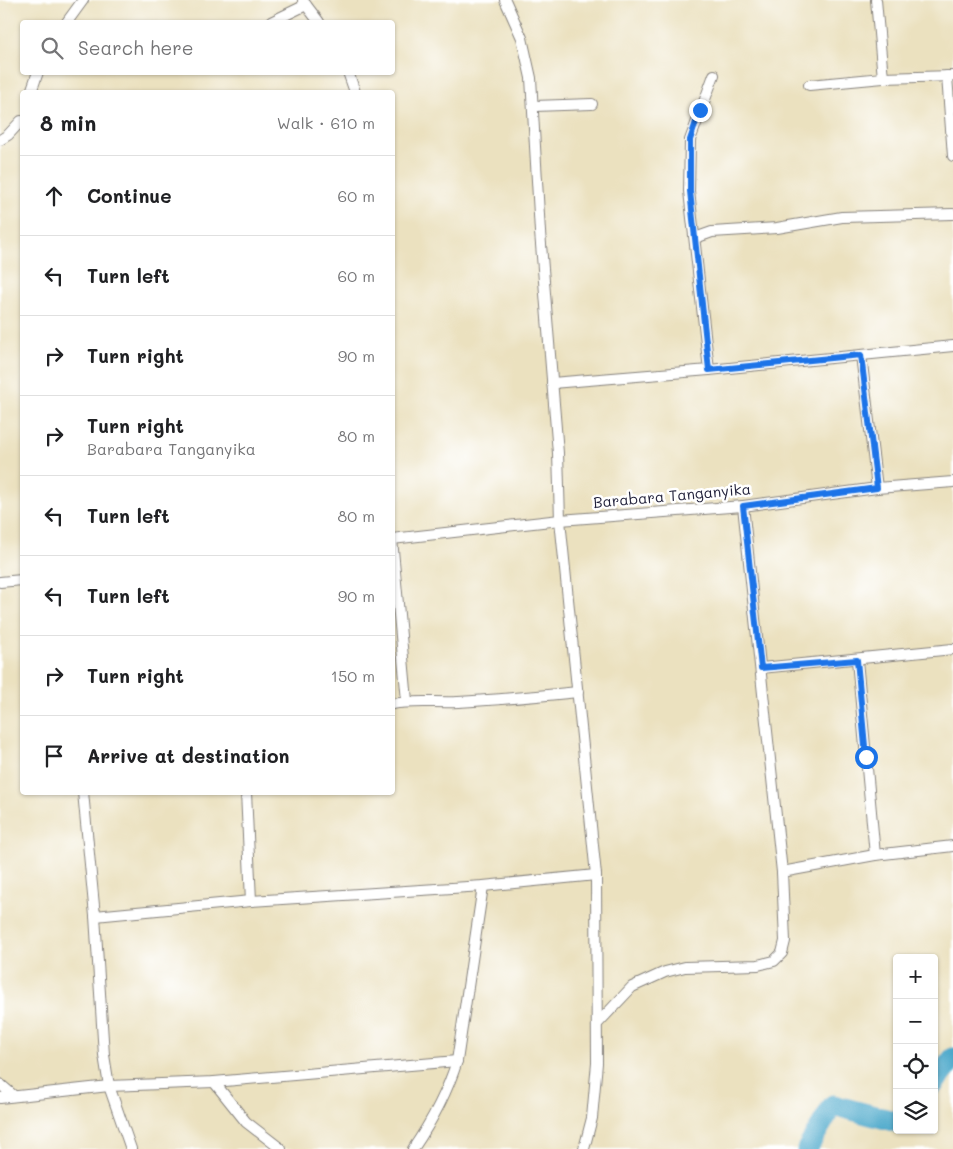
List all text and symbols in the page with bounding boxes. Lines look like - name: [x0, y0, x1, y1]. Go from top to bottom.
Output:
- search box: [20, 20, 395, 75]
- icon: search: [38, 34, 66, 62]
- text: Search here: [78, 35, 194, 60]
- route end: [689, 99, 712, 122]
- text: 8 min: [40, 109, 96, 136]
- text: Walk · 610 m: [277, 112, 375, 133]
- icon: ahead: [40, 182, 68, 210]
- text: Continue: [87, 183, 172, 208]
- text: 60 m: [338, 185, 375, 206]
- icon: left: [40, 262, 68, 290]
- text: Turn left: [87, 263, 170, 288]
- text: 60 m: [338, 265, 375, 286]
- icon: right: [40, 342, 68, 370]
- text: Turn right: [87, 343, 184, 368]
- text: 90 m: [338, 345, 375, 366]
- text: Turn right: [87, 413, 184, 438]
- icon: right: [40, 422, 68, 450]
- text: 80 m: [338, 425, 375, 446]
- text: Barabara Tanganyika: [87, 438, 256, 459]
- street label: Barabara Tanganyika: [592, 478, 752, 512]
- icon: left: [40, 502, 68, 530]
- text: Turn left: [87, 503, 170, 528]
- text: 80 m: [338, 505, 375, 526]
- icon: left: [40, 582, 68, 610]
- text: Turn left: [87, 583, 170, 608]
- text: 90 m: [338, 585, 375, 606]
- icon: right: [40, 662, 68, 690]
- text: Turn right: [87, 663, 184, 688]
- text: 150 m: [331, 665, 375, 686]
- icon: arrive: [40, 742, 68, 770]
- text: Arrive at destination: [87, 743, 290, 768]
- route start: [855, 746, 878, 769]
- map controls: [893, 954, 938, 1134]
- button: +: [893, 954, 938, 999]
- button: −: [893, 999, 938, 1044]
- button: locate: [893, 1044, 938, 1089]
- button: layers: [893, 1089, 938, 1134]

